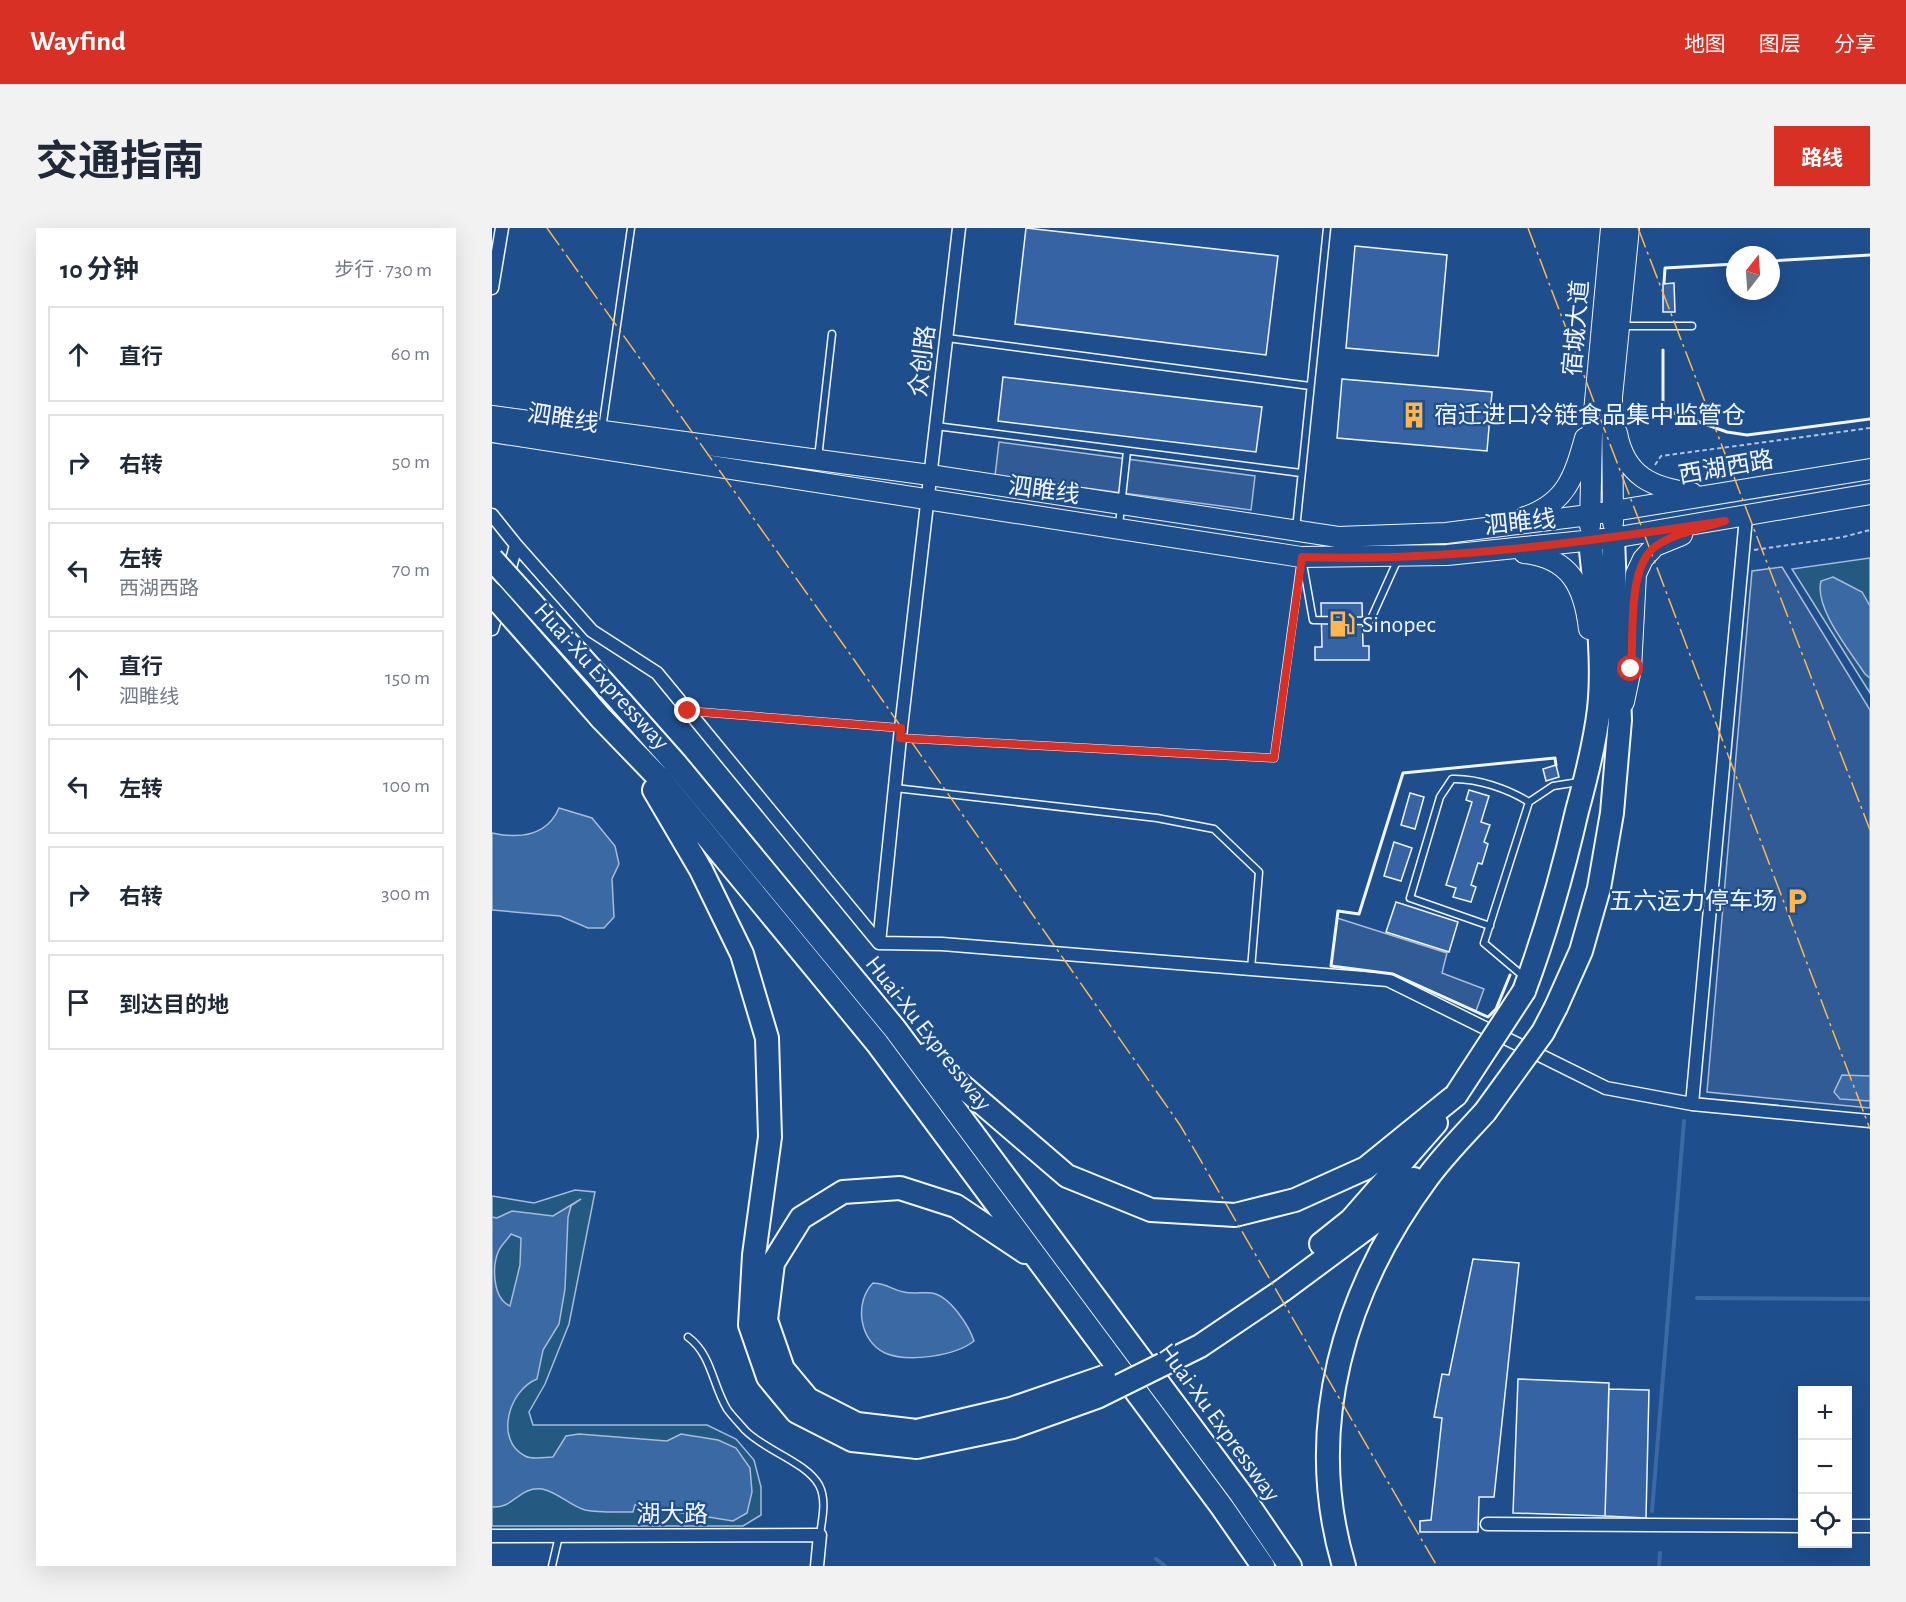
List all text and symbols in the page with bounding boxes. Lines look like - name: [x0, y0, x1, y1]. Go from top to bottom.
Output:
- text: Wayfind: [30, 28, 126, 56]
- text: 地图: [1684, 34, 1726, 55]
- text: 图层: [1759, 34, 1801, 55]
- text: 分享: [1834, 34, 1876, 55]
- button: 路线: [1774, 126, 1870, 186]
- text: 交通指南: [36, 141, 204, 183]
- north arrow: [1726, 246, 1780, 300]
- text: 10 分钟: [60, 257, 139, 283]
- text: 步行 · 730 m: [334, 260, 432, 280]
- street label: 宿城大道: [1559, 279, 1593, 377]
- street label: 众创路: [905, 324, 939, 398]
- icon: ahead: [62, 338, 95, 371]
- text: 60 m: [391, 344, 430, 364]
- text: 直行: [119, 346, 163, 368]
- street label: 泗睢线: [525, 400, 601, 436]
- building icon: 宿迁进口冷链食品集中监管仓: [1399, 400, 1429, 430]
- place label: 宿迁进口冷链食品集中监管仓: [1434, 402, 1746, 428]
- icon: right: [62, 446, 95, 479]
- street label: 西湖西路: [1676, 446, 1776, 488]
- text: 50 m: [392, 452, 430, 472]
- text: 右转: [119, 454, 163, 476]
- street label: 泗睢线: [1007, 472, 1081, 508]
- street label: 泗睢线: [1483, 505, 1557, 539]
- text: 左转: [119, 548, 163, 570]
- icon: left: [62, 554, 95, 587]
- text: 70 m: [392, 560, 430, 580]
- text: 西湖西路: [119, 579, 199, 599]
- street label: Huai-Xu Expressway: [529, 599, 673, 755]
- fuel station icon: Sinopec: [1327, 609, 1357, 639]
- place label: Sinopec: [1362, 613, 1436, 637]
- route start: [1617, 655, 1643, 681]
- text: 直行: [119, 656, 163, 678]
- icon: ahead: [62, 662, 95, 695]
- text: 150 m: [385, 668, 430, 688]
- text: 泗睢线: [119, 687, 179, 707]
- route end: [674, 697, 700, 723]
- icon: left: [62, 770, 95, 803]
- text: 100 m: [383, 776, 430, 796]
- text: 左转: [119, 778, 163, 800]
- icon: right: [62, 878, 95, 911]
- text: 300 m: [381, 884, 430, 904]
- text: 右转: [119, 886, 163, 908]
- parking icon: 五六运力停车场: [1782, 886, 1812, 916]
- place label: 五六运力停车场: [1609, 888, 1777, 914]
- street label: Huai-Xu Expressway: [861, 952, 996, 1115]
- icon: arrive: [62, 986, 95, 1019]
- text: 到达目的地: [119, 994, 229, 1016]
- street label: Huai-Xu Expressway: [1154, 1339, 1284, 1506]
- map controls: [1798, 1386, 1852, 1548]
- button: +: [1798, 1386, 1852, 1440]
- button: −: [1798, 1440, 1852, 1494]
- button: locate: [1798, 1494, 1852, 1548]
- street label: 湖大路: [636, 1501, 708, 1527]

